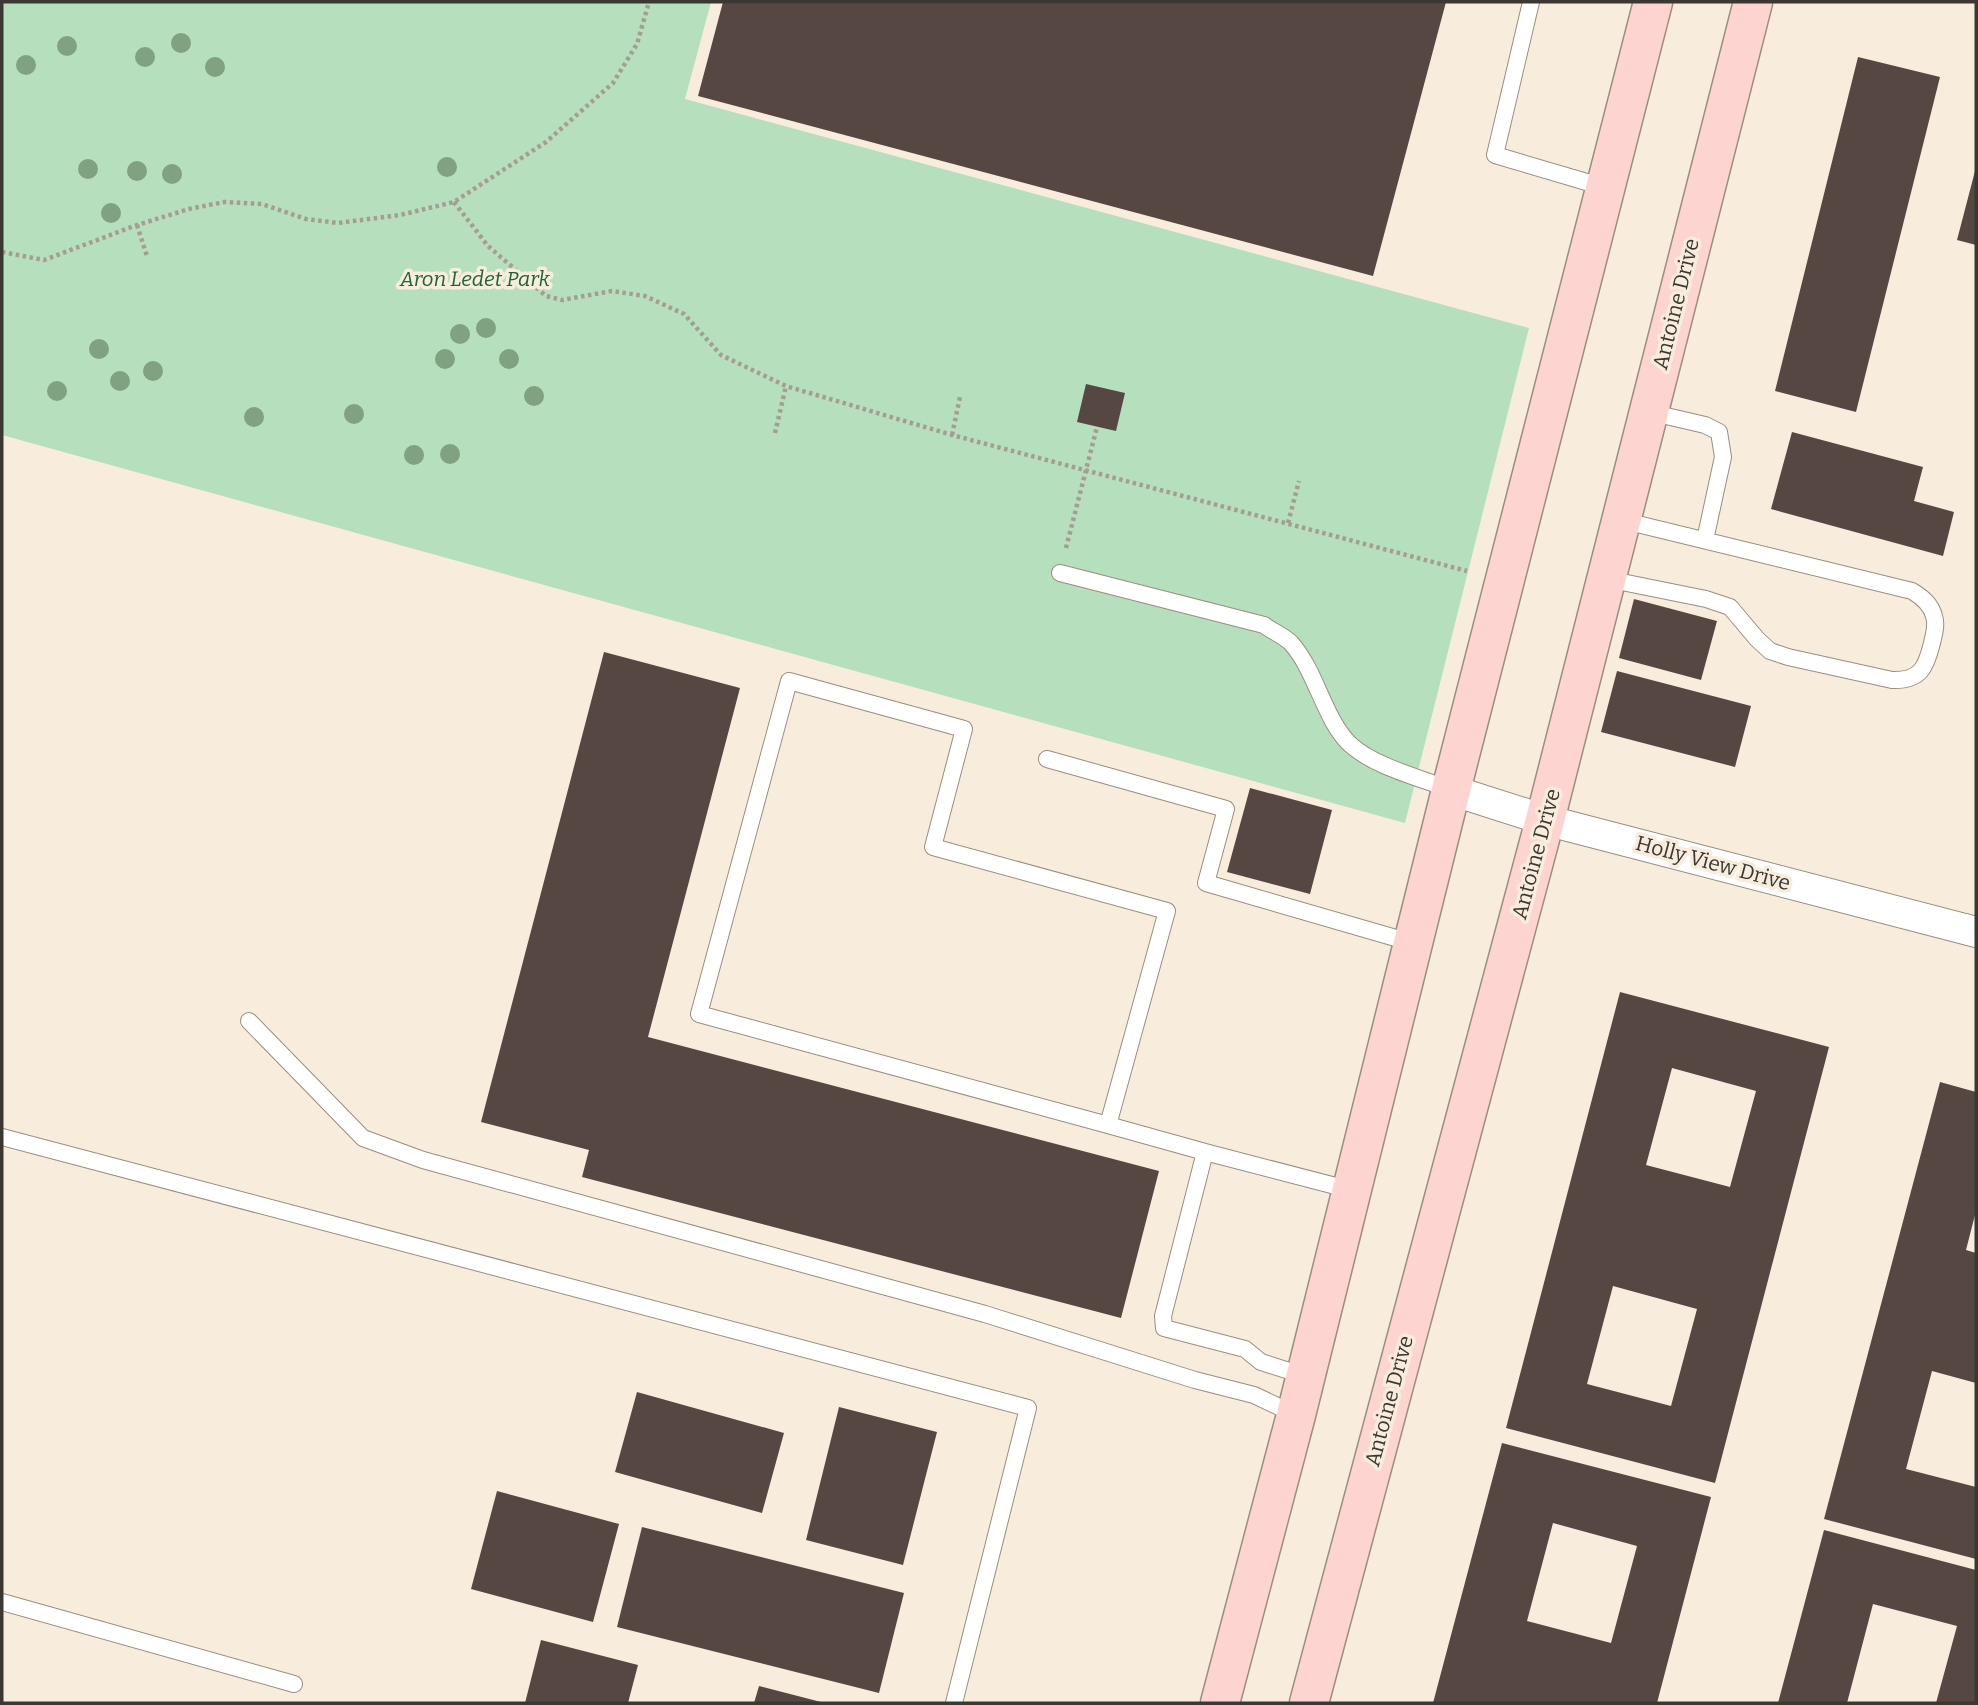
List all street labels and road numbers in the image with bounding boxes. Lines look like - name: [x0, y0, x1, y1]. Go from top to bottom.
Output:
- street label: Antoine Drive: [1647, 236, 1705, 372]
- street label: Antoine Drive: [1506, 786, 1566, 922]
- street label: Holly View Drive: [1633, 830, 1793, 896]
- street label: Antoine Drive: [1359, 1333, 1419, 1469]

